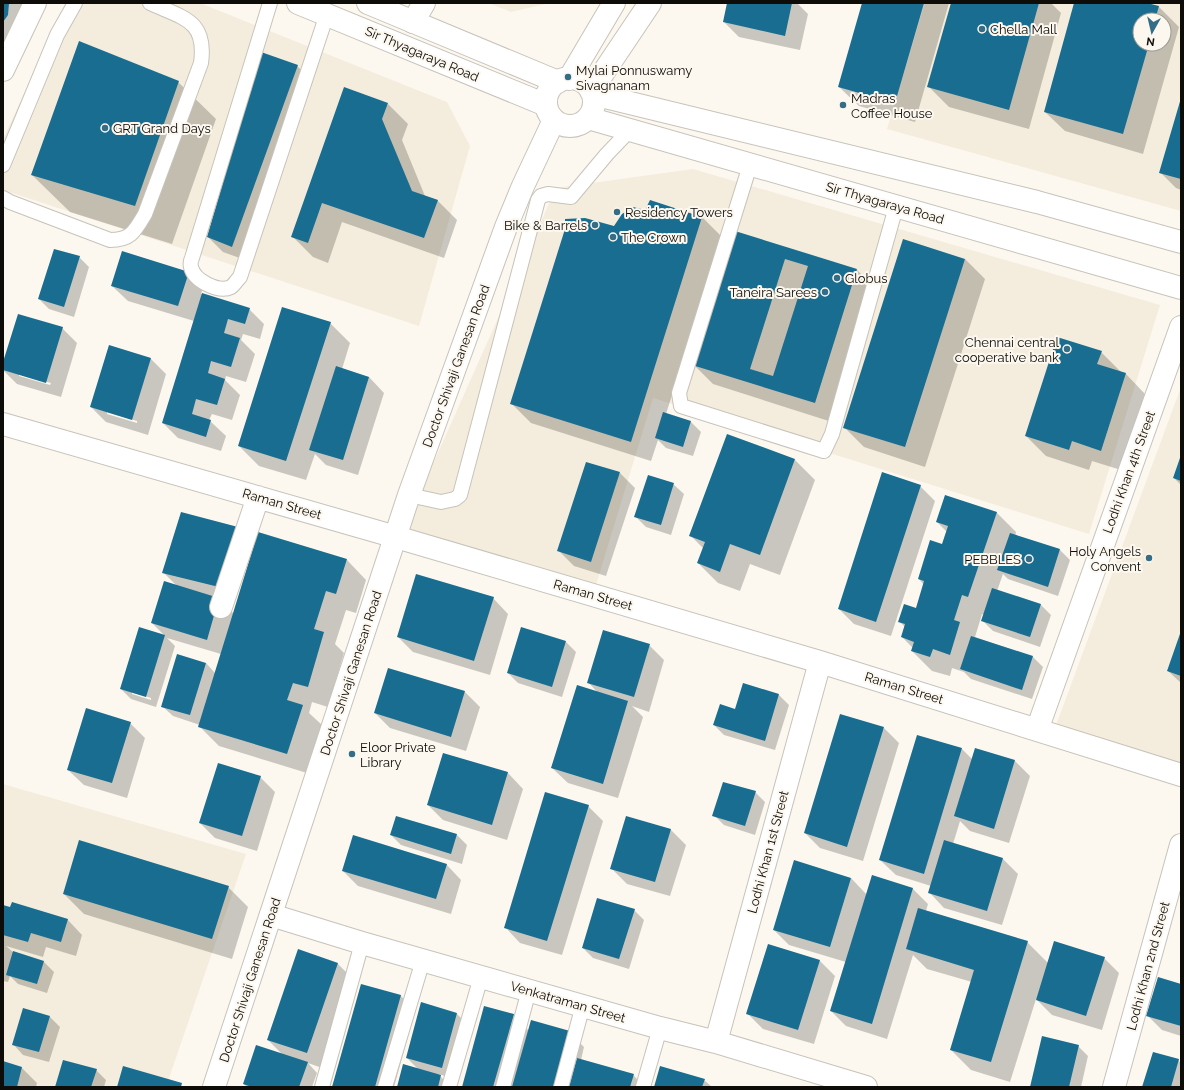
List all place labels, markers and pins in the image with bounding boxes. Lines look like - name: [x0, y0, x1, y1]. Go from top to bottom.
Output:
- place label: Chella Mall: [990, 22, 1058, 37]
- marker: Chella Mall: [977, 24, 987, 34]
- place label: Mylai Ponnuswamy Sivagnanam: [576, 63, 692, 93]
- marker: Mylai Ponnuswamy Sivagnanam: [563, 72, 573, 82]
- place label: Madras Coffee House: [851, 91, 933, 121]
- marker: Madras Coffee House: [838, 100, 848, 110]
- place label: GRT Grand Days: [113, 121, 211, 136]
- marker: GRT Grand Days: [100, 123, 110, 133]
- place label: Residency Towers: [625, 205, 733, 220]
- marker: Residency Towers: [612, 207, 622, 217]
- place label: Bike & Barrels: [504, 218, 587, 233]
- marker: Bike & Barrels: [590, 220, 600, 230]
- place label: The Crown: [621, 230, 686, 245]
- marker: The Crown: [608, 232, 618, 242]
- place label: Globus: [845, 271, 888, 286]
- marker: Globus: [832, 273, 842, 283]
- place label: Taneira Sarees: [729, 285, 817, 300]
- marker: Taneira Sarees: [820, 287, 830, 297]
- place label: Chennai central cooperative bank: [955, 335, 1059, 365]
- marker: Chennai central cooperative bank: [1062, 344, 1072, 354]
- place label: Holy Angels Convent: [1069, 544, 1142, 574]
- place label: PEBBLES: [964, 552, 1021, 567]
- marker: Holy Angels Convent: [1144, 553, 1154, 563]
- marker: PEBBLES: [1024, 554, 1034, 564]
- place label: Eloor Private Library: [360, 740, 436, 770]
- marker: Eloor Private Library: [347, 749, 357, 759]

